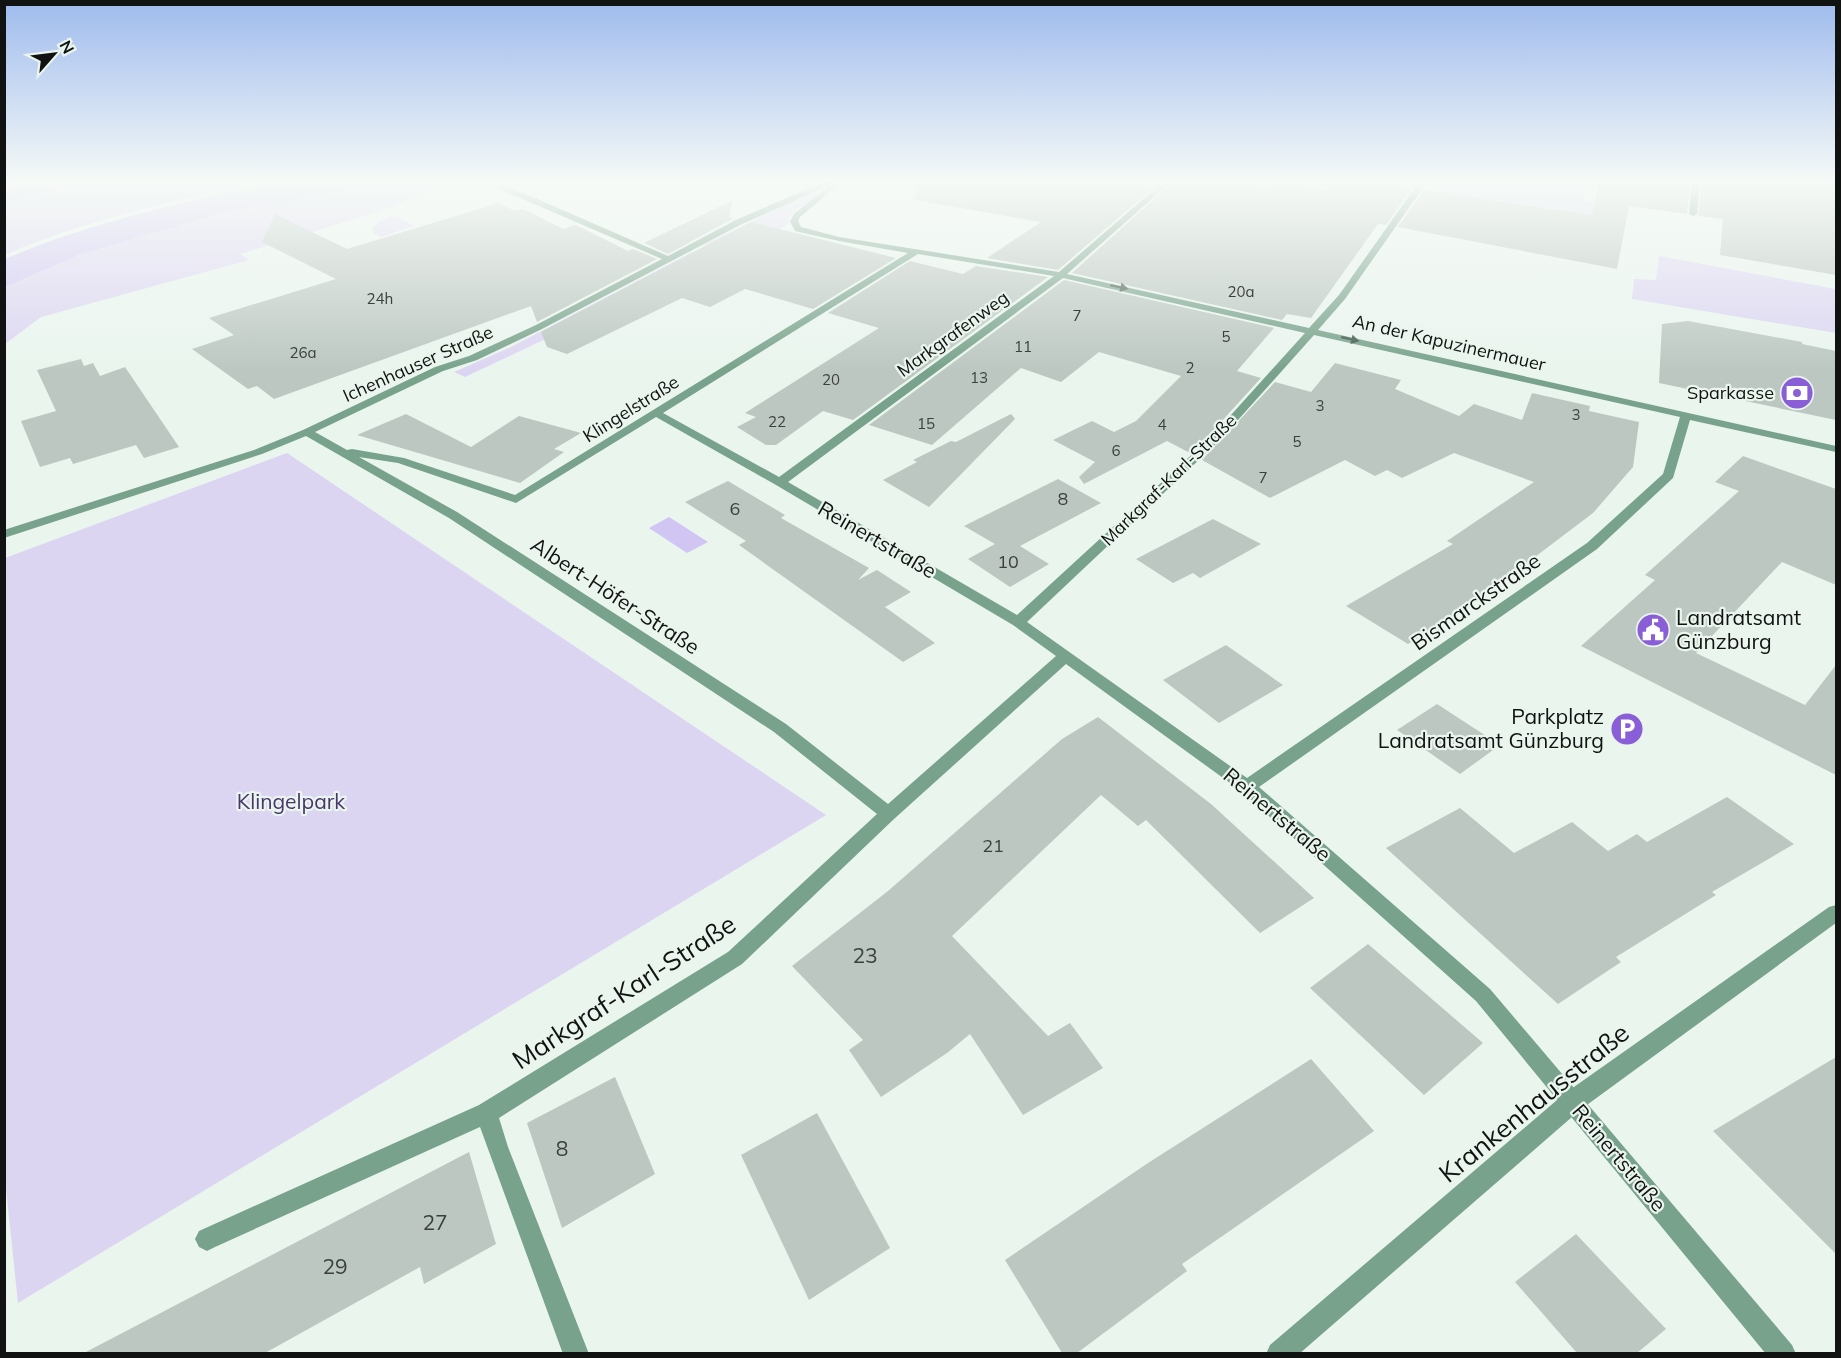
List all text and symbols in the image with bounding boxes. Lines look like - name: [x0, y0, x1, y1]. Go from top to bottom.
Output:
- north arrow: [24, 24, 84, 84]
- text: N: [56, 37, 79, 57]
- house number: 20a: [1227, 282, 1255, 301]
- one-way arrow: [1109, 283, 1128, 293]
- street label: Markgrafenweg: [892, 285, 1013, 382]
- house number: 24h: [367, 289, 393, 308]
- house number: 7: [1072, 306, 1082, 325]
- street label: An der Kapuzinermauer: [1350, 309, 1548, 376]
- street label: Ichenhauser Straße: [339, 320, 497, 407]
- house number: 5: [1221, 327, 1231, 346]
- one-way arrow: [1341, 334, 1359, 344]
- house number: 11: [1014, 337, 1032, 356]
- house number: 26a: [289, 343, 317, 362]
- house number: 2: [1185, 358, 1195, 377]
- house number: 13: [970, 368, 988, 387]
- street label: Klingelstraße: [578, 370, 683, 447]
- house number: 20: [822, 370, 840, 389]
- bank icon: Sparkasse: [1779, 375, 1815, 411]
- place label: Sparkasse: [1687, 381, 1774, 404]
- house number: 3: [1315, 396, 1325, 415]
- house number: 3: [1571, 405, 1581, 424]
- street label: Markgraf-Karl-Straße: [1096, 409, 1241, 550]
- house number: 22: [768, 412, 786, 431]
- house number: 15: [917, 414, 935, 433]
- house number: 4: [1157, 415, 1167, 434]
- house number: 5: [1292, 432, 1302, 451]
- house number: 6: [1111, 441, 1121, 460]
- house number: 7: [1258, 468, 1268, 487]
- house number: 8: [1058, 487, 1068, 510]
- street label: Reinertstraße: [814, 495, 941, 584]
- house number: 6: [730, 497, 740, 520]
- street label: Albert-Höfer-Straße: [526, 531, 705, 659]
- street label: Bismarckstraße: [1406, 547, 1545, 655]
- house number: 10: [997, 550, 1019, 573]
- place label: Landratsamt Günzburg: [1676, 604, 1801, 654]
- public building icon: Landratsamt Günzburg: [1635, 612, 1671, 648]
- place label: Parkplatz Landratsamt Günzburg: [1378, 703, 1604, 753]
- parking icon: Parkplatz Landratsamt Günzburg: [1609, 711, 1645, 747]
- street label: Reinertstraße: [1219, 762, 1337, 867]
- park label: Klingelpark: [237, 788, 345, 814]
- house number: 21: [982, 834, 1004, 857]
- street label: Markgraf-Karl-Straße: [506, 907, 742, 1076]
- house number: 23: [852, 942, 878, 968]
- street label: Krankenhausstraße: [1432, 1016, 1635, 1189]
- street label: Reinertstraße: [1567, 1098, 1672, 1216]
- house number: 8: [556, 1135, 568, 1161]
- house number: 27: [422, 1209, 448, 1235]
- house number: 29: [322, 1253, 348, 1279]

